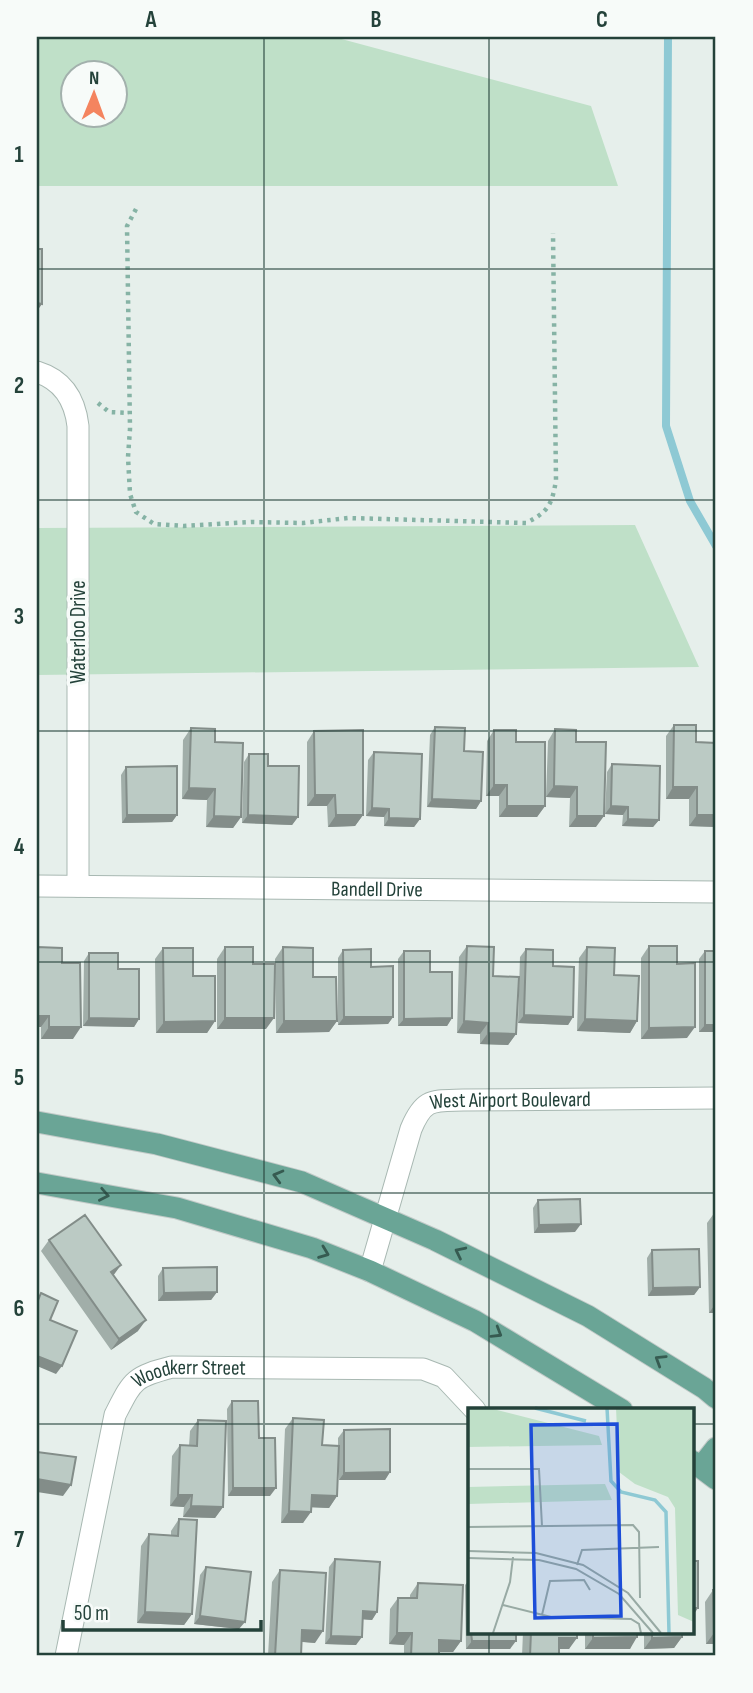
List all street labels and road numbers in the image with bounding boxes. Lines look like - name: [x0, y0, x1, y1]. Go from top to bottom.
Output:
- street label: Waterloo Drive: [66, 580, 91, 684]
- street label: Bandell Drive: [331, 876, 423, 902]
- street label: West Airport Boulevard: [428, 1086, 591, 1115]
- street label: Woodkerr Street: [127, 1354, 246, 1393]

